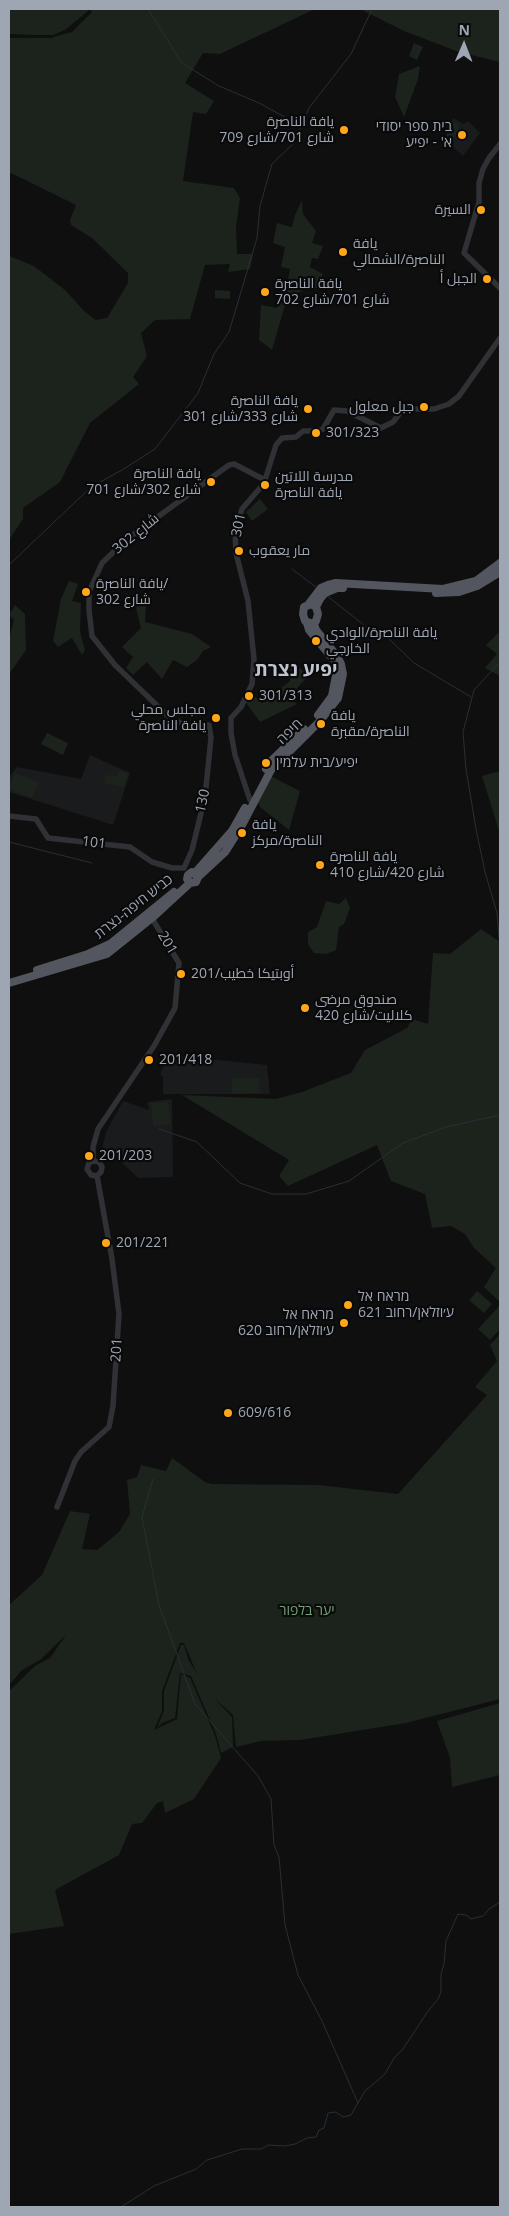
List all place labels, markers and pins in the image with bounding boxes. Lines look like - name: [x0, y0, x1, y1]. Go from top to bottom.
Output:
- place label: يافة الناصرة شارع 701/شارع 709: [219, 114, 334, 146]
- place label: בית ספר יסודי א' - יפיע: [376, 119, 452, 152]
- marker: يافة الناصرة شارع 701/شارع 709: [338, 124, 350, 136]
- marker: בית ספר יסודי א' - יפיע: [456, 129, 468, 141]
- place label: السيرة: [435, 202, 471, 218]
- marker: السيرة: [475, 204, 487, 216]
- place label: يافة الناصرة/الشمالي: [353, 236, 445, 268]
- marker: يافة الناصرة/الشمالي: [337, 246, 349, 258]
- place label: الجبل أ: [440, 271, 477, 287]
- marker: الجبل أ: [481, 273, 493, 285]
- place label: يافة الناصرة شارع 701/شارع 702: [275, 276, 390, 308]
- marker: يافة الناصرة شارع 701/شارع 702: [259, 286, 271, 298]
- place label: يافة الناصرة شارع 333/شارع 301: [183, 393, 298, 426]
- place label: جبل معلول: [349, 399, 414, 415]
- marker: جبل معلول: [418, 401, 430, 413]
- marker: يافة الناصرة شارع 333/شارع 301: [302, 403, 314, 415]
- place label: 301/323: [326, 425, 379, 441]
- marker: 301/323: [310, 427, 322, 439]
- place label: يافة الناصرة شارع 302/شارع 701: [86, 466, 201, 498]
- place label: مدرسة اللاتين يافة الناصرة: [275, 469, 353, 502]
- marker: يافة الناصرة شارع 302/شارع 701: [205, 476, 217, 488]
- marker: مدرسة اللاتين يافة الناصرة: [259, 479, 271, 491]
- place label: مار يعقوب: [249, 543, 310, 559]
- marker: مار يعقوب: [233, 545, 245, 557]
- place label: يافة الناصرة/ شارع 302: [96, 576, 168, 608]
- marker: يافة الناصرة/ شارع 302: [80, 586, 92, 598]
- place label: يافة الناصرة/الوادي الخارجي: [326, 625, 437, 658]
- marker: يافة الناصرة/الوادي الخارجي: [310, 635, 322, 647]
- place label: 301/313: [259, 688, 312, 704]
- marker: 301/313: [243, 690, 255, 702]
- place label: مجلس محلي يافة الناصرة: [131, 702, 206, 734]
- place label: يافة الناصرة/مقبرة: [331, 708, 410, 740]
- marker: مجلس محلي يافة الناصرة: [210, 712, 222, 724]
- marker: يافة الناصرة/مقبرة: [315, 718, 327, 730]
- place label: יפיע/בית עלמין: [276, 755, 358, 771]
- marker: יפיע/בית עלמין: [260, 757, 272, 769]
- place label: يافة الناصرة/مركز: [252, 817, 323, 850]
- marker: يافة الناصرة/مركز: [236, 827, 248, 839]
- place label: يافة الناصرة شارع 420/شارع 410: [330, 849, 445, 882]
- marker: يافة الناصرة شارع 420/شارع 410: [314, 859, 326, 871]
- place label: أوبتيكا خطيب/201: [191, 966, 294, 982]
- marker: أوبتيكا خطيب/201: [175, 968, 187, 980]
- place label: صندوق مرضى كلاليت/شارع 420: [315, 992, 412, 1024]
- marker: صندوق مرضى كلاليت/شارع 420: [299, 1002, 311, 1014]
- place label: 201/418: [159, 1052, 212, 1068]
- marker: 201/418: [143, 1054, 155, 1066]
- place label: 201/203: [99, 1148, 152, 1164]
- marker: 201/203: [83, 1150, 95, 1162]
- place label: 201/221: [116, 1235, 169, 1251]
- marker: 201/221: [100, 1237, 112, 1249]
- place label: מראח אל ע׳וזלאן/רחוב 621: [358, 1289, 454, 1321]
- marker: מראח אל ע׳וזלאן/רחוב 621: [342, 1299, 354, 1311]
- place label: מראח אל ע׳וזלאן/רחוב 620: [238, 1307, 334, 1340]
- marker: מראח אל ע׳וזלאן/רחוב 620: [338, 1317, 350, 1329]
- place label: 609/616: [238, 1405, 291, 1421]
- marker: 609/616: [222, 1407, 234, 1419]

